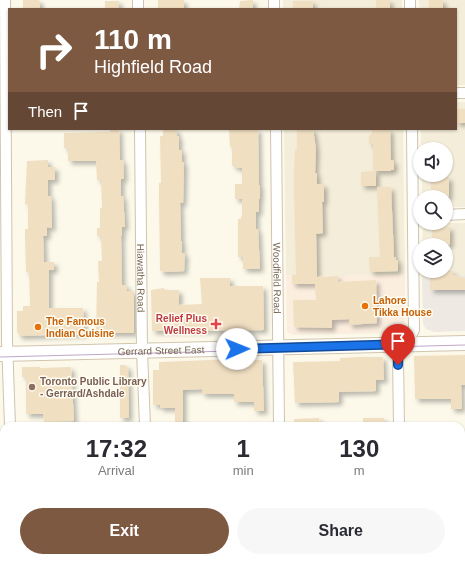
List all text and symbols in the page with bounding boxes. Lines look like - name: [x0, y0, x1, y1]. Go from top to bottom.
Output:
- icon: right: [28, 24, 80, 76]
- text: 110 m: [94, 24, 172, 55]
- text: Highfield Road: [94, 57, 212, 77]
- icon: arrive: [70, 100, 92, 122]
- text: Then: [28, 103, 62, 120]
- map controls: [413, 142, 453, 278]
- button: sound: [413, 142, 453, 182]
- button: search: [413, 190, 453, 230]
- button: layers: [413, 238, 453, 278]
- street label: Woodfield Road: [271, 242, 283, 314]
- street label: Hiawatha Road: [135, 244, 147, 312]
- place label: Lahore Tikka House: [373, 295, 432, 318]
- marker: Lahore Tikka House: [360, 301, 370, 311]
- place label: Relief Plus Wellness: [156, 313, 207, 336]
- place label: The Famous Indian Cuisine: [46, 316, 115, 339]
- marker: Relief Plus Wellness: [210, 318, 222, 330]
- marker: The Famous Indian Cuisine: [33, 322, 43, 332]
- pin: [381, 324, 415, 365]
- position arrow: [216, 328, 258, 370]
- icon: arrive: [387, 330, 409, 352]
- street label: Gerrard Street East: [117, 344, 205, 357]
- place label: Toronto Public Library - Gerrard/Ashdale: [40, 376, 147, 399]
- marker: Toronto Public Library - Gerrard/Ashdale: [27, 382, 37, 392]
- text: 17:32: [86, 435, 147, 462]
- text: 1: [236, 435, 250, 462]
- text: 130: [339, 435, 379, 462]
- text: Arrival: [98, 463, 135, 478]
- text: min: [233, 463, 254, 478]
- text: m: [354, 463, 365, 478]
- button: Exit: [20, 508, 229, 554]
- button: Share: [237, 508, 445, 554]

